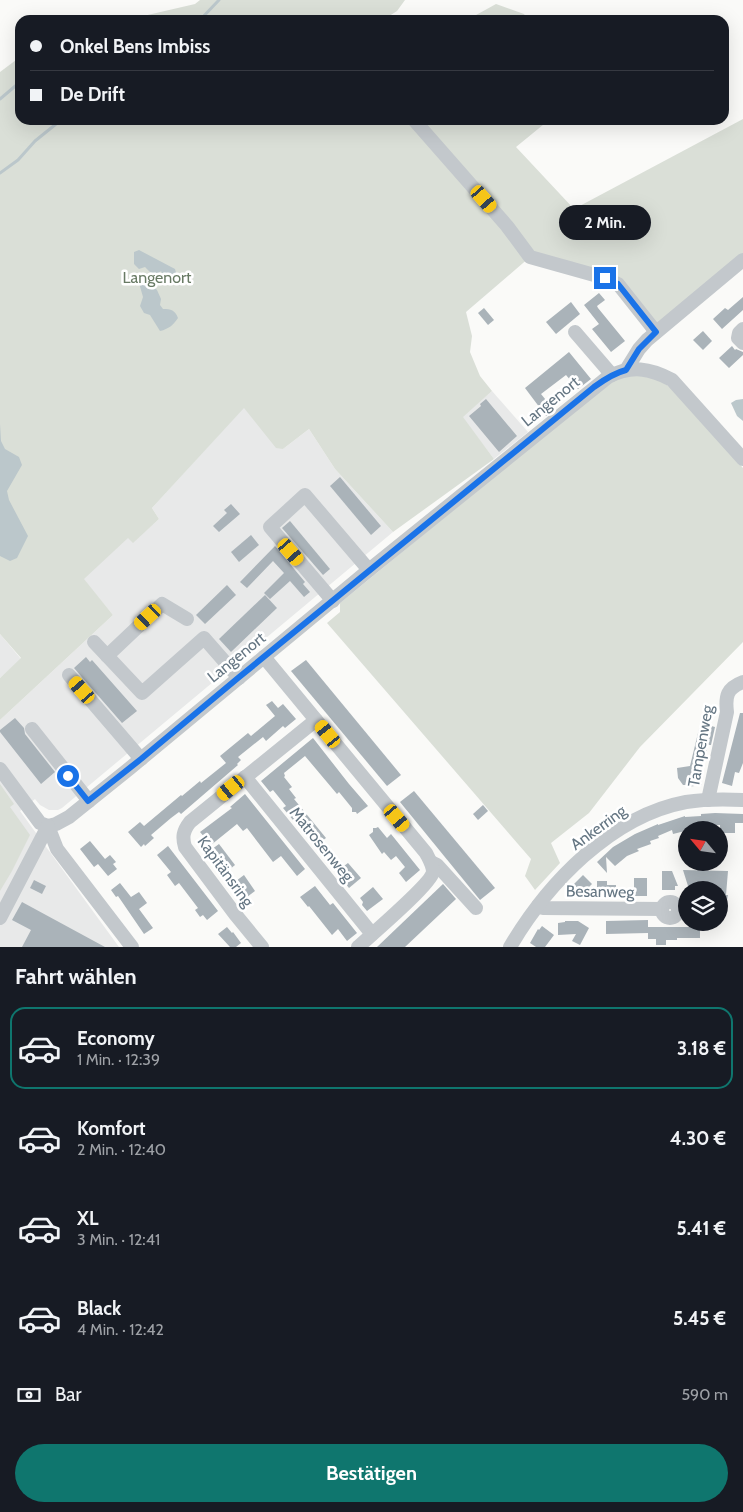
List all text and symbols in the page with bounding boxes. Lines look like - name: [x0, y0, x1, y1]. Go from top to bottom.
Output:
- text: Onkel Bens Imbiss: [60, 35, 210, 58]
- text: De Drift: [60, 83, 125, 106]
- car: [468, 183, 499, 215]
- callout: 2 Min.: [559, 206, 651, 240]
- text: 2 Min.: [584, 213, 626, 232]
- route end: [594, 267, 616, 289]
- park label: Langenort: [123, 268, 192, 287]
- street label: Langenort: [518, 372, 584, 430]
- car: [275, 536, 306, 568]
- car: [131, 601, 164, 633]
- street label: Langenort: [204, 628, 270, 686]
- car: [66, 674, 97, 706]
- street label: Tampenweg: [684, 703, 717, 789]
- car: [312, 718, 343, 750]
- route start: [57, 765, 79, 787]
- car: [214, 773, 247, 803]
- street label: Ankerring: [567, 800, 631, 854]
- car: [381, 802, 412, 834]
- street label: Matrosenweg: [286, 803, 358, 886]
- north arrow: [678, 821, 728, 871]
- map controls: [678, 821, 728, 931]
- street label: Kapitänsring: [194, 832, 258, 911]
- street label: Besanweg: [566, 881, 635, 902]
- button: layers: [678, 881, 728, 931]
- text: Fahrt wählen: [15, 963, 137, 990]
- icon: car: [17, 1026, 62, 1071]
- text: Economy: [77, 1027, 155, 1050]
- text: 3.18 €: [677, 1037, 726, 1060]
- text: 1 Min. · 12:39: [77, 1050, 160, 1069]
- icon: car: [17, 1116, 62, 1161]
- text: Komfort: [77, 1117, 146, 1140]
- text: 4.30 €: [670, 1127, 726, 1150]
- text: 2 Min. · 12:40: [77, 1140, 166, 1159]
- icon: car: [17, 1206, 62, 1251]
- text: XL: [77, 1207, 98, 1230]
- text: 5.41 €: [676, 1217, 726, 1240]
- text: 3 Min. · 12:41: [77, 1230, 160, 1249]
- icon: car: [17, 1296, 62, 1341]
- text: Black: [77, 1297, 121, 1320]
- text: 5.45 €: [673, 1307, 726, 1330]
- text: 4 Min. · 12:42: [77, 1320, 164, 1339]
- icon: cash: [15, 1381, 43, 1409]
- text: Bar: [55, 1383, 81, 1406]
- text: 590 m: [681, 1385, 728, 1404]
- button: Bestätigen: [15, 1444, 728, 1502]

